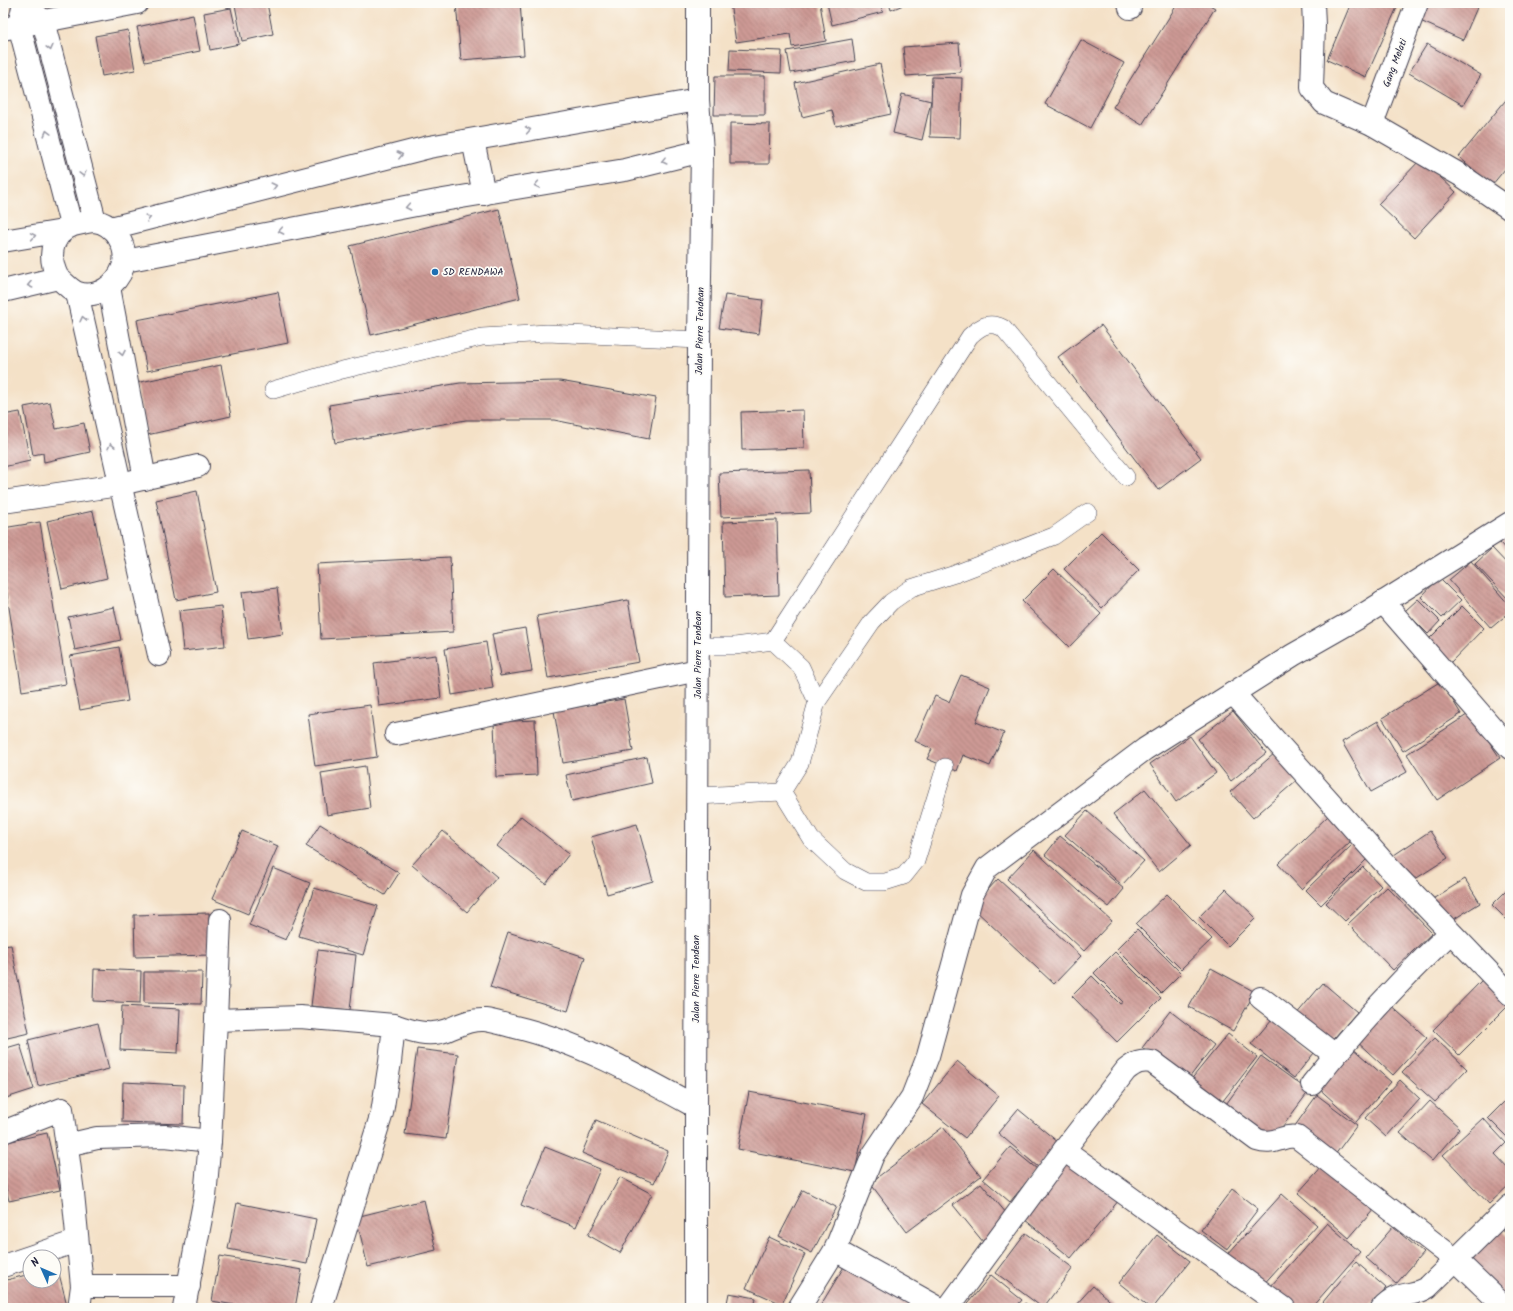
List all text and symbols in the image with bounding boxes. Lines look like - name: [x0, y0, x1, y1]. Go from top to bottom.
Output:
- street label: Gang Melati: [1378, 36, 1412, 90]
- one-way arrow: [45, 44, 54, 51]
- one-way arrow: [525, 126, 531, 135]
- one-way arrow: [44, 129, 52, 136]
- one-way arrow: [397, 151, 404, 159]
- one-way arrow: [661, 156, 667, 164]
- one-way arrow: [78, 171, 86, 177]
- one-way arrow: [534, 180, 540, 189]
- one-way arrow: [271, 183, 278, 191]
- one-way arrow: [405, 202, 412, 210]
- one-way arrow: [145, 214, 152, 223]
- one-way arrow: [278, 226, 284, 235]
- one-way arrow: [30, 232, 36, 241]
- place label: SD RENDAWA: [443, 264, 504, 280]
- marker: SD RENDAWA: [430, 267, 440, 277]
- one-way arrow: [27, 280, 34, 288]
- street label: Jalan Pierre Tendean: [691, 287, 709, 375]
- one-way arrow: [80, 316, 88, 322]
- one-way arrow: [117, 350, 125, 356]
- one-way arrow: [108, 443, 116, 449]
- street label: Jalan Pierre Tendean: [690, 611, 706, 699]
- street label: Jalan Pierre Tendean: [688, 935, 704, 1023]
- north arrow: [22, 1249, 62, 1289]
- text: N: [27, 1254, 44, 1271]

